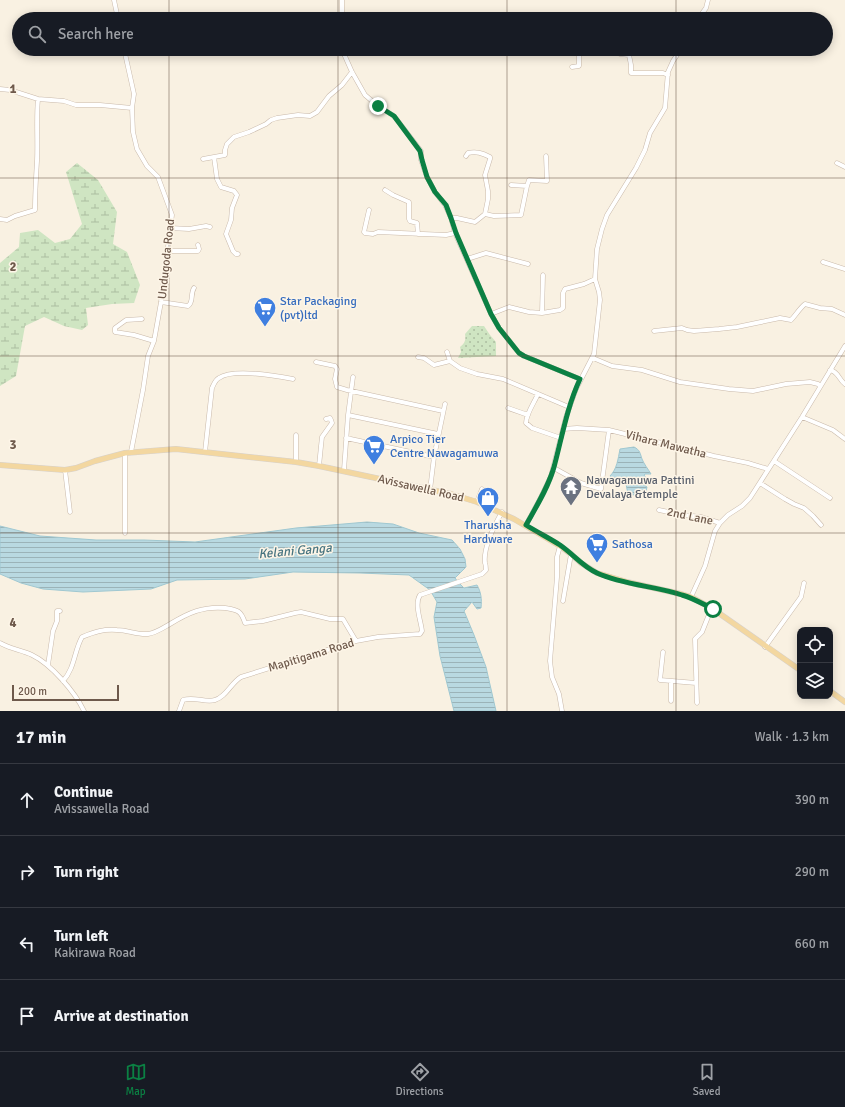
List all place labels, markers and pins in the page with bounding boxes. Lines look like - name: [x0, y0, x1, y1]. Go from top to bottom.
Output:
- place label: Star Packaging (pvt)ltd: [280, 294, 357, 323]
- supermarket icon: Star Packaging (pvt)ltd: [252, 295, 278, 328]
- place label: Arpico Tier Centre Nawagamuwa: [390, 432, 499, 461]
- supermarket icon: Arpico Tier Centre Nawagamuwa: [361, 433, 387, 466]
- place label: Nawagamuwa Pattini Devalaya &temple: [586, 473, 695, 502]
- temple icon: Nawagamuwa Pattini Devalaya &temple: [558, 474, 584, 507]
- shop icon: Tharusha Hardware: [475, 485, 501, 518]
- place label: Tharusha Hardware: [463, 518, 513, 547]
- supermarket icon: Sathosa: [584, 531, 610, 564]
- place label: Sathosa: [612, 537, 653, 552]

